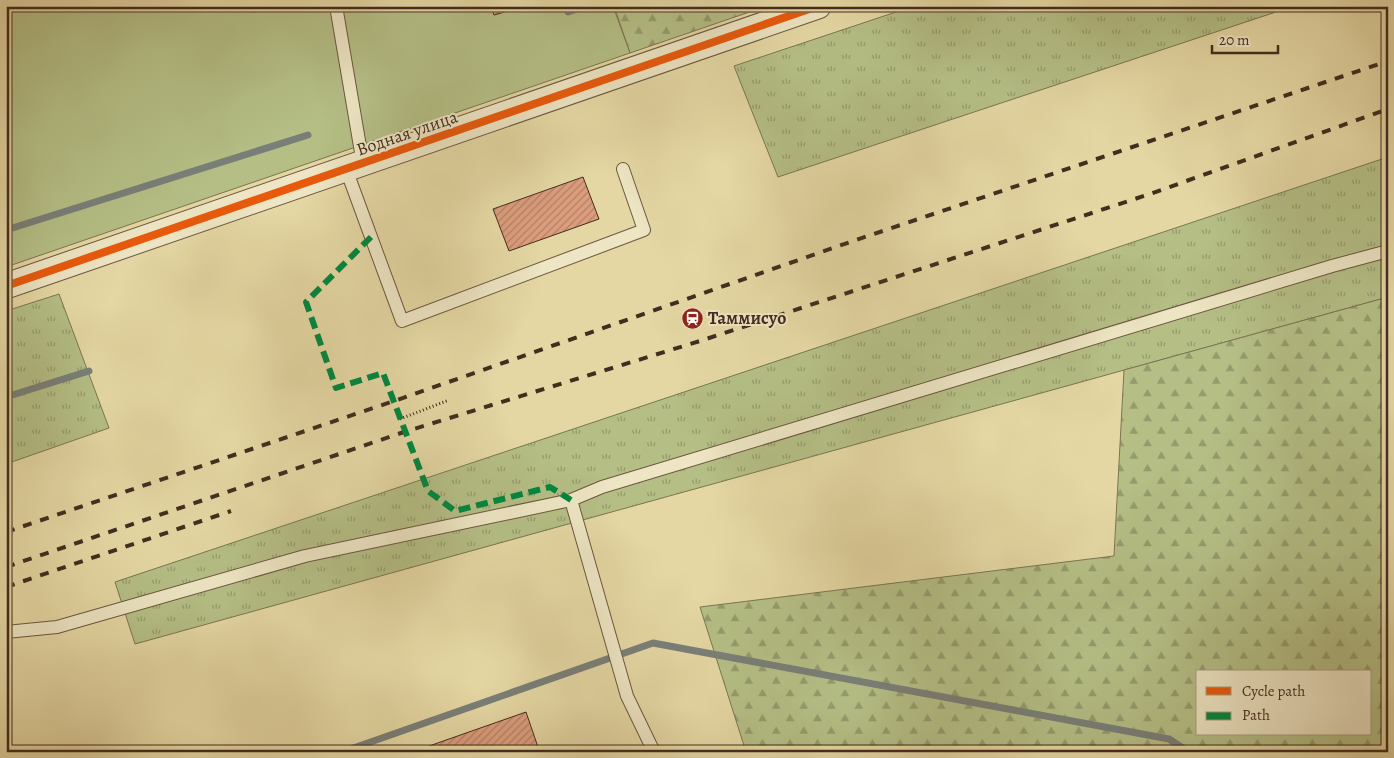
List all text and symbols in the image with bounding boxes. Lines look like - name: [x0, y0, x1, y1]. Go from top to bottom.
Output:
- scale bar: [1212, 22, 1278, 54]
- text: 20 m: [1219, 30, 1250, 50]
- street label: Водная улица: [353, 104, 461, 162]
- station icon: Таммисуо: [680, 306, 704, 330]
- place label: Таммисуо: [708, 306, 786, 330]
- legend: [1196, 670, 1372, 736]
- text: Cycle path: [1242, 681, 1305, 701]
- text: Path: [1242, 705, 1270, 725]

